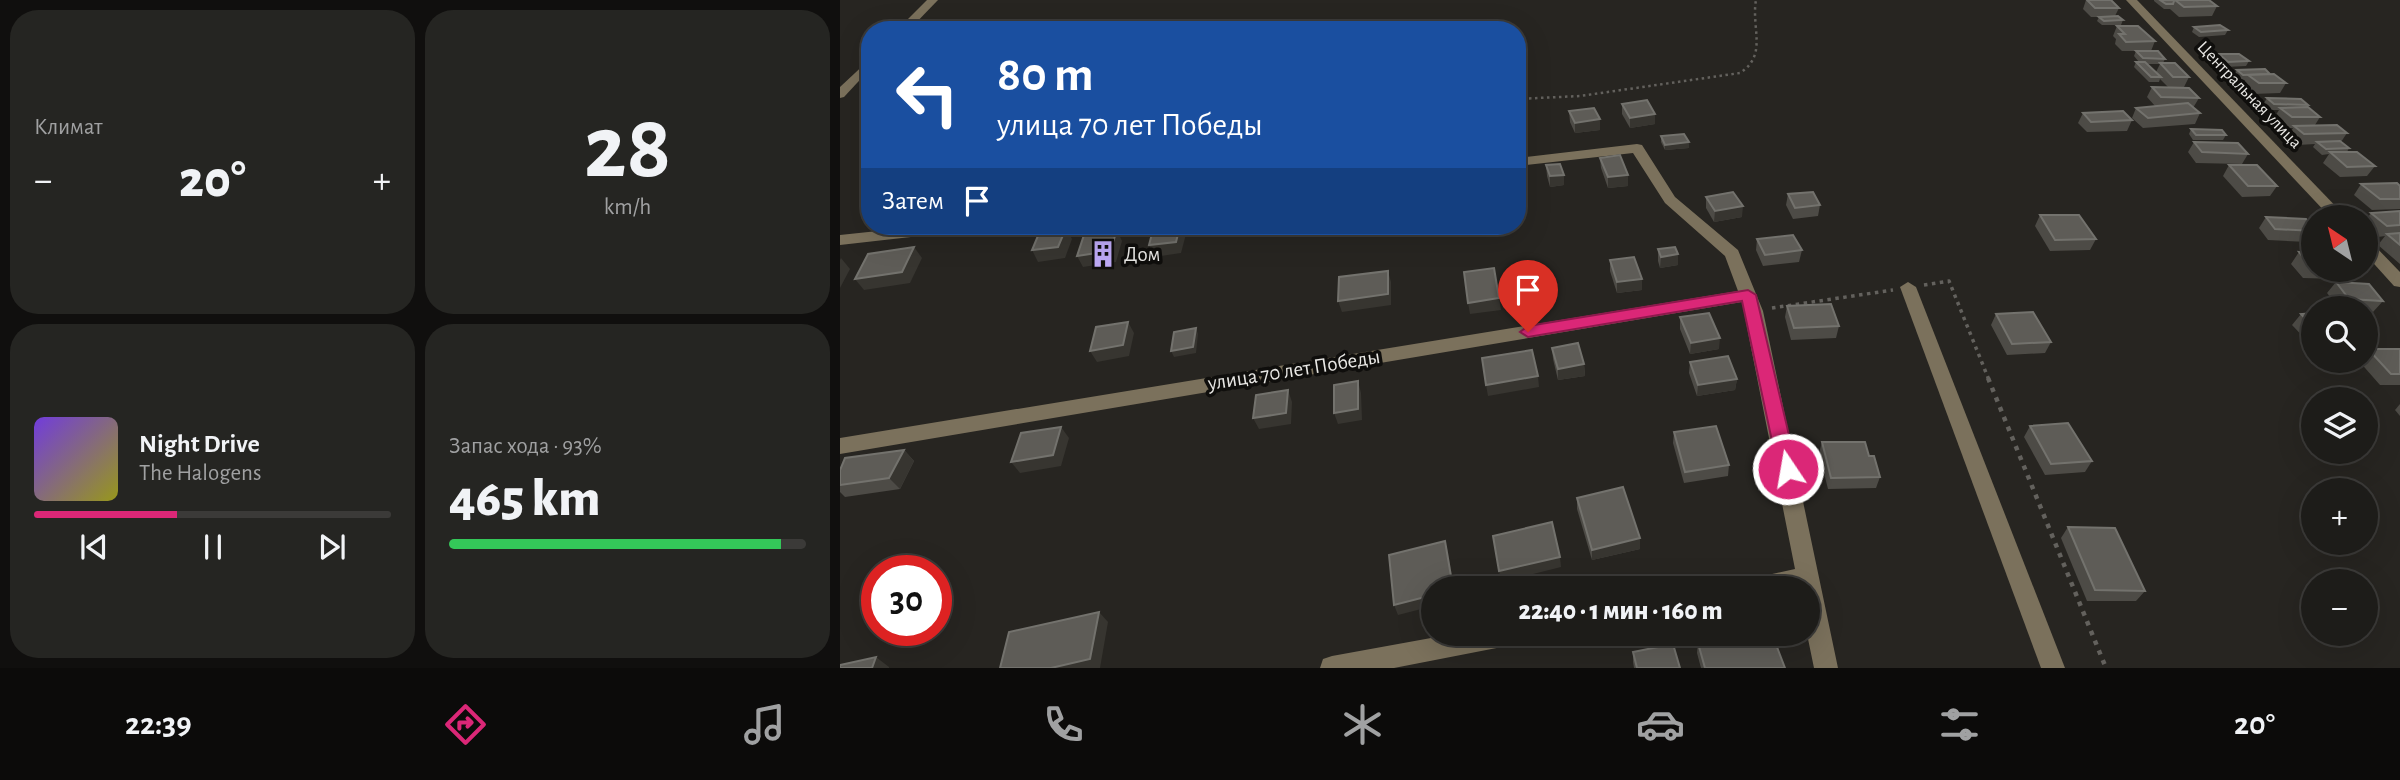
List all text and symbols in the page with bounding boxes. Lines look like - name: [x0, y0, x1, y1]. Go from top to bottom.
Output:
- street label: Центральная улица: [2193, 38, 2305, 152]
- icon: left: [882, 49, 973, 140]
- text: 80 m: [997, 51, 1094, 100]
- text: 28: [584, 103, 671, 194]
- text: улица 70 лет Победы: [997, 109, 1263, 141]
- text: Климат: [34, 116, 103, 139]
- text: 20°: [179, 154, 246, 206]
- text: −: [34, 162, 52, 200]
- text: +: [373, 162, 391, 200]
- icon: arrive: [958, 182, 996, 220]
- text: Затем: [882, 188, 944, 214]
- text: km/h: [604, 196, 651, 219]
- north arrow: [2301, 205, 2378, 282]
- map controls: [2301, 205, 2378, 646]
- building icon: Дом: [1088, 239, 1118, 269]
- place label: Дом: [1124, 244, 1161, 265]
- pin: [1498, 260, 1558, 332]
- icon: arrive: [1509, 271, 1547, 309]
- button: search: [2301, 296, 2378, 373]
- street label: улица 70 лет Победы: [1205, 346, 1382, 394]
- button: layers: [2301, 387, 2378, 464]
- text: Night Drive: [139, 431, 260, 457]
- position arrow: [1751, 432, 1825, 506]
- text: Запас хода · 93%: [449, 435, 602, 458]
- text: The Halogens: [139, 462, 261, 485]
- text: 465 km: [449, 473, 600, 525]
- button: +: [2301, 478, 2378, 555]
- icon: previous: [75, 528, 113, 566]
- icon: pause: [194, 528, 232, 566]
- icon: next: [313, 528, 351, 566]
- speed limit sign: 30: [861, 555, 952, 646]
- button: −: [2301, 569, 2378, 646]
- text: 22:40 · 1 мин · 160 m: [1518, 598, 1723, 624]
- icon: directions: [441, 700, 490, 749]
- icon: music: [740, 700, 789, 749]
- icon: phone: [1039, 700, 1088, 749]
- icon: climate: [1338, 700, 1387, 749]
- icon: car: [1636, 700, 1685, 749]
- icon: filters: [1935, 700, 1984, 749]
- text: 22:39: [125, 708, 192, 740]
- text: 20°: [2234, 708, 2275, 740]

